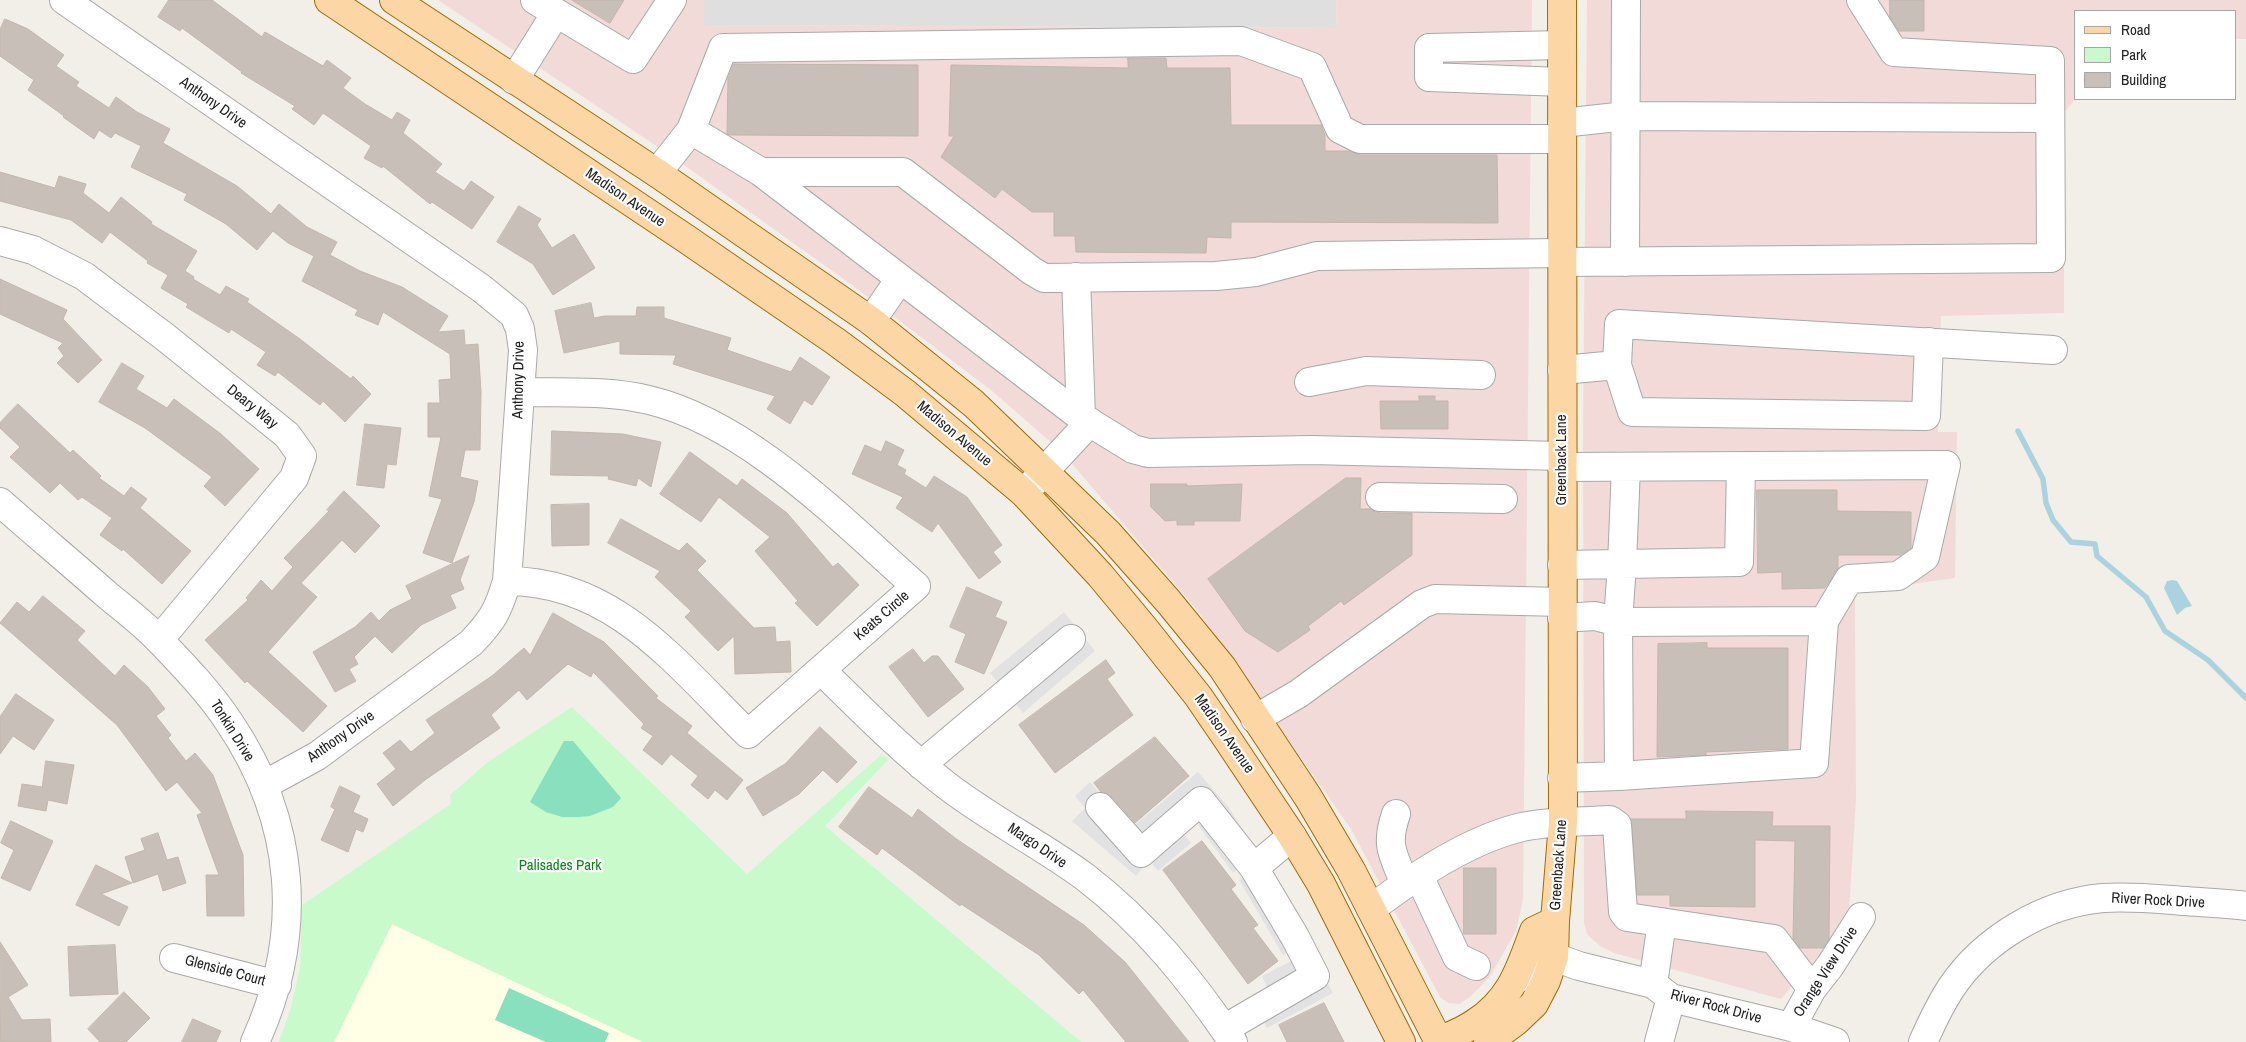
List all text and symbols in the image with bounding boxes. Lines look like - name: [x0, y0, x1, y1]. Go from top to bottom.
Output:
- legend: [2074, 10, 2236, 100]
- text: Road: [2121, 19, 2150, 40]
- text: Park: [2121, 44, 2146, 65]
- text: Building: [2121, 69, 2166, 90]
- street label: Anthony Drive: [176, 73, 250, 133]
- street label: Madison Avenue: [582, 165, 668, 231]
- street label: Anthony Drive: [509, 341, 529, 419]
- street label: Deary Way: [223, 381, 281, 433]
- street label: Madison Avenue: [913, 398, 995, 470]
- street label: Greenback Lane: [1553, 415, 1571, 505]
- street label: Keats Circle: [851, 587, 913, 645]
- street label: Madison Avenue: [1190, 691, 1258, 777]
- street label: Tonkin Drive: [206, 697, 258, 765]
- street label: Anthony Drive: [304, 707, 378, 767]
- street label: Greenback Lane: [1547, 819, 1571, 911]
- street label: Margo Drive: [1004, 820, 1070, 872]
- park label: Palisades Park: [519, 857, 601, 875]
- street label: River Rock Drive: [2111, 890, 2205, 912]
- street label: Orange View Drive: [1790, 923, 1862, 1021]
- street label: Glenside Court: [183, 952, 267, 990]
- street label: River Rock Drive: [1668, 986, 1764, 1028]

